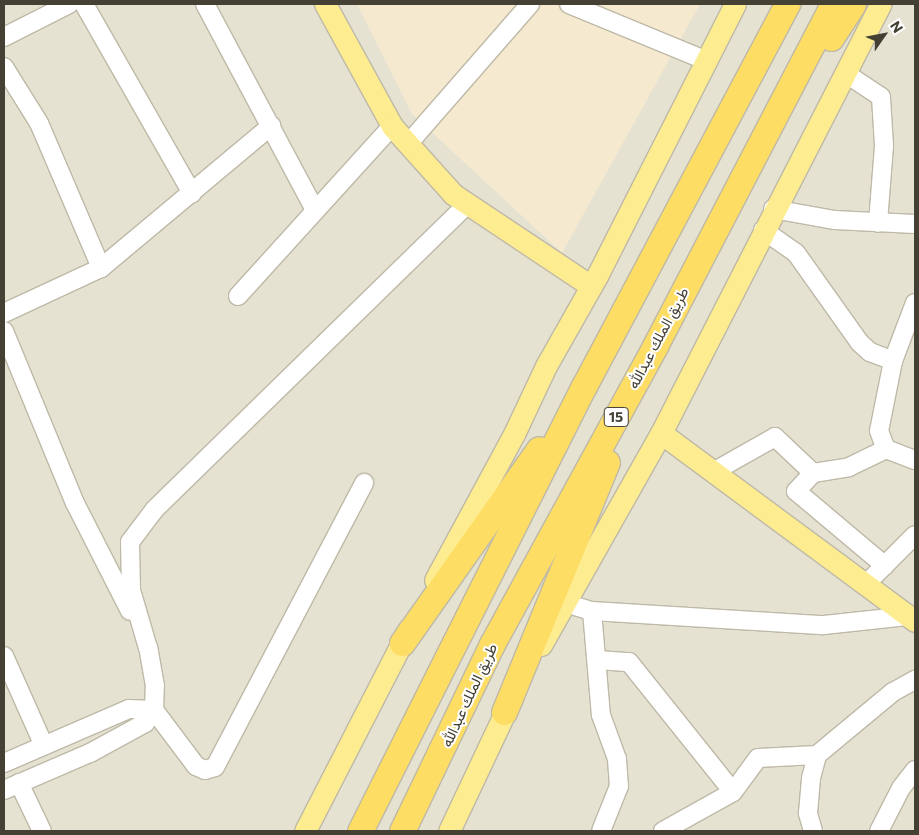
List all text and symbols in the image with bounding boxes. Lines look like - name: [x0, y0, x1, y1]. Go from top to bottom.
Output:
- north arrow: [859, 10, 909, 60]
- text: N: [887, 18, 907, 36]
- street label: طريق الملك عبدالله: [624, 284, 692, 392]
- road number: 15: [604, 406, 628, 428]
- street label: طريق الملك عبدالله: [437, 640, 501, 750]

